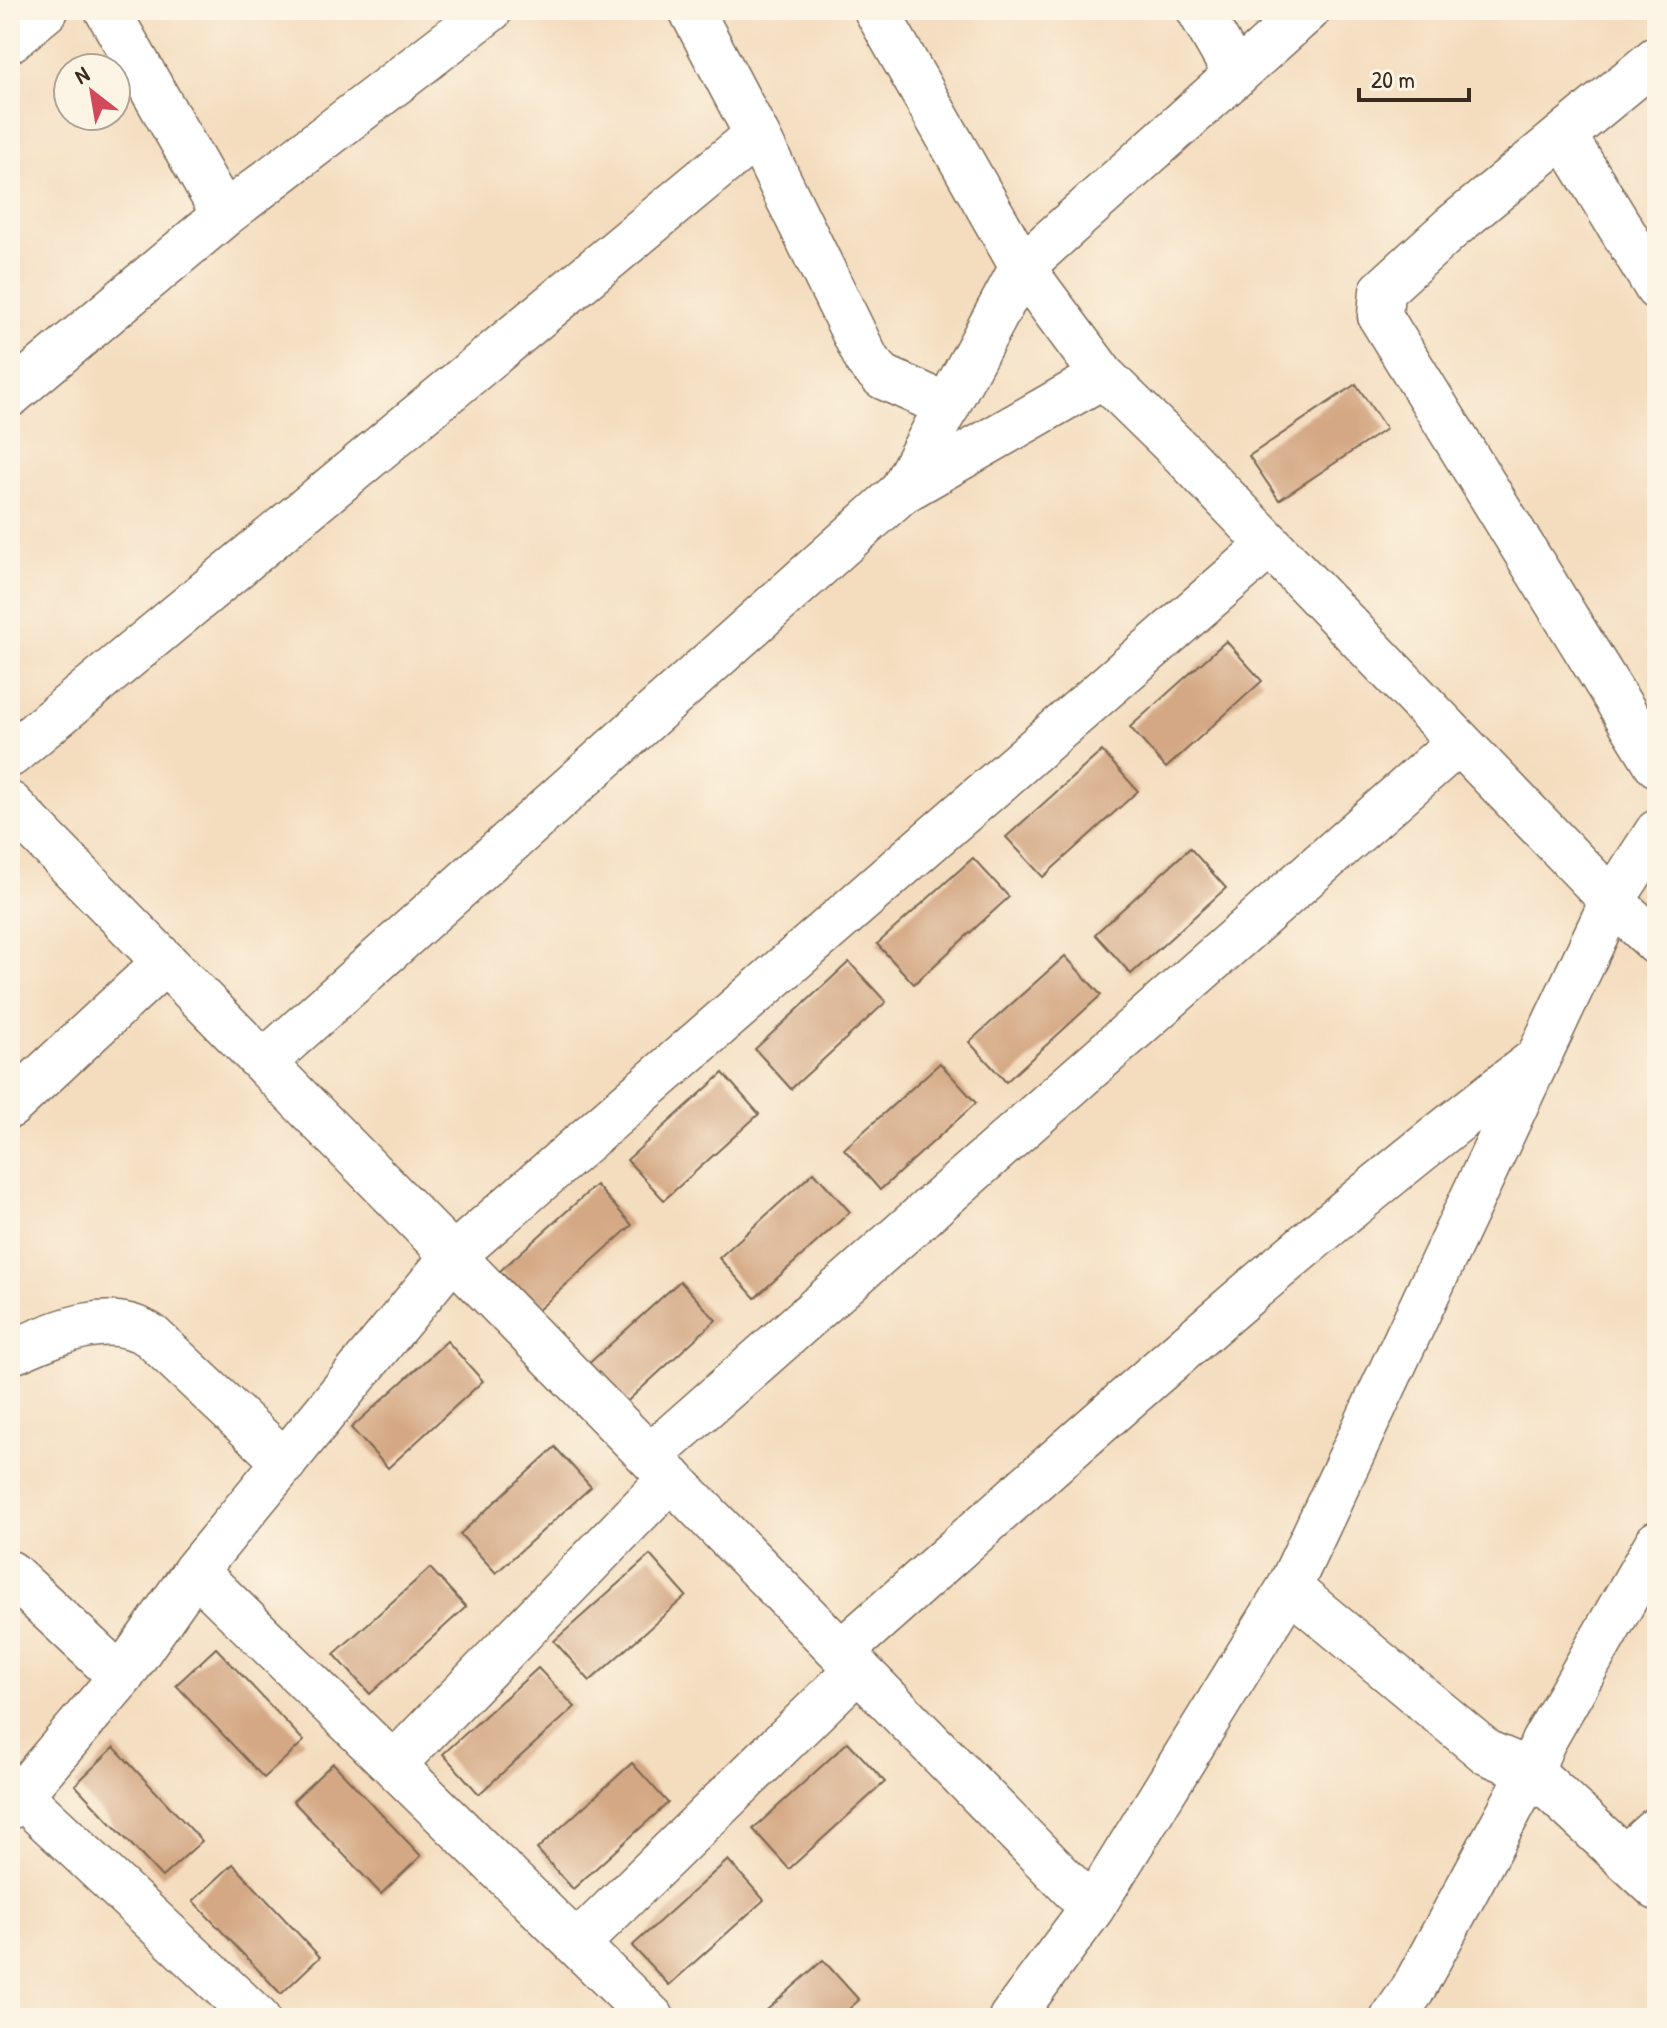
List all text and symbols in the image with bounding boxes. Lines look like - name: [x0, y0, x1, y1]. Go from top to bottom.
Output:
- north arrow: [52, 52, 132, 132]
- scale bar: [1359, 52, 1469, 102]
- text: N: [69, 59, 95, 91]
- text: 20 m: [1371, 63, 1415, 95]

